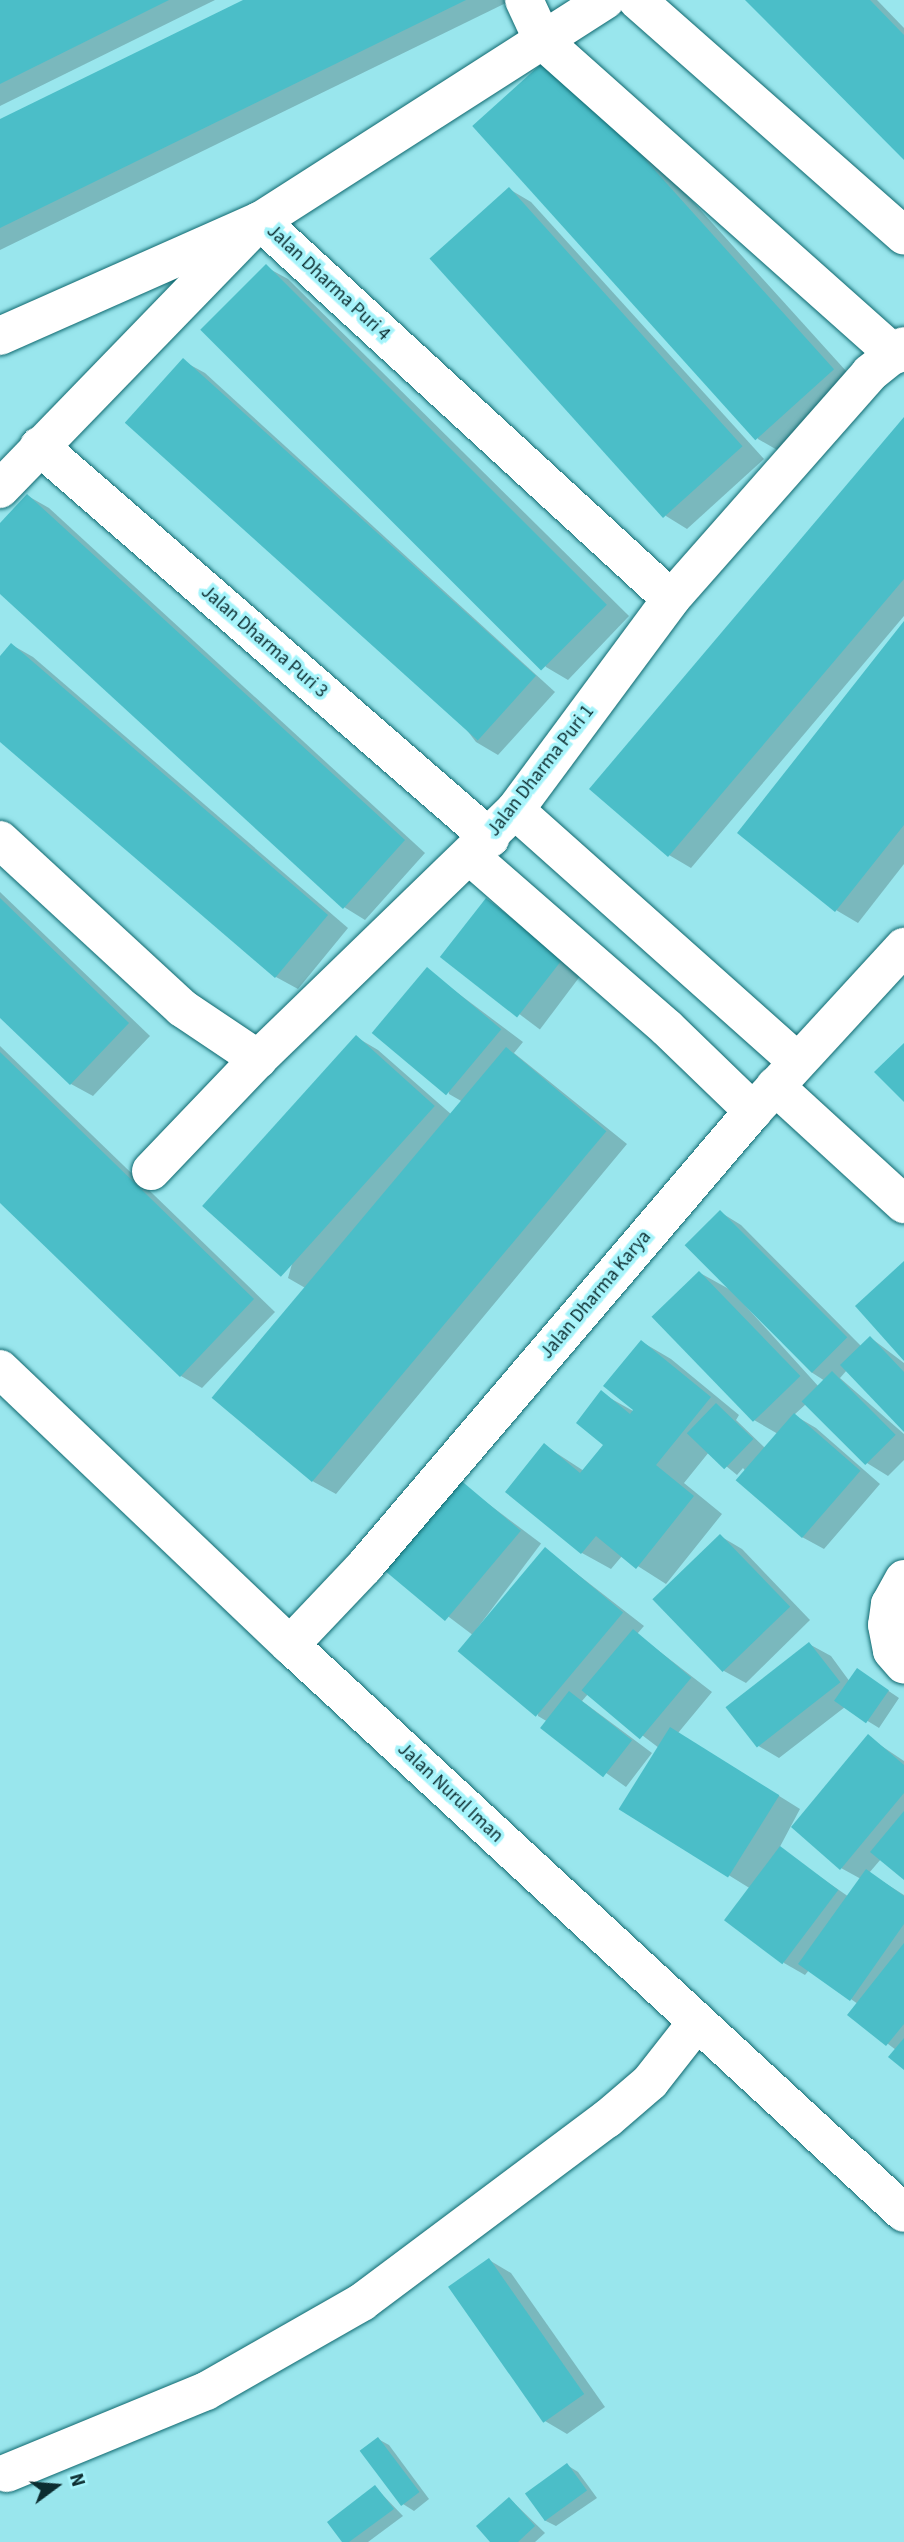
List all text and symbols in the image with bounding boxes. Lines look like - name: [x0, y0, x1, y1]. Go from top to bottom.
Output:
- street label: Jalan Dharma Puri 4: [262, 220, 394, 346]
- street label: Jalan Dharma Puri 3: [196, 581, 332, 703]
- street label: Jalan Dharma Puri 1: [483, 701, 599, 841]
- street label: Jalan Dharma Karya: [536, 1226, 656, 1364]
- street label: Jalan Nurul Iman: [392, 1738, 508, 1848]
- north arrow: [21, 2451, 91, 2521]
- text: N: [62, 2470, 91, 2490]

